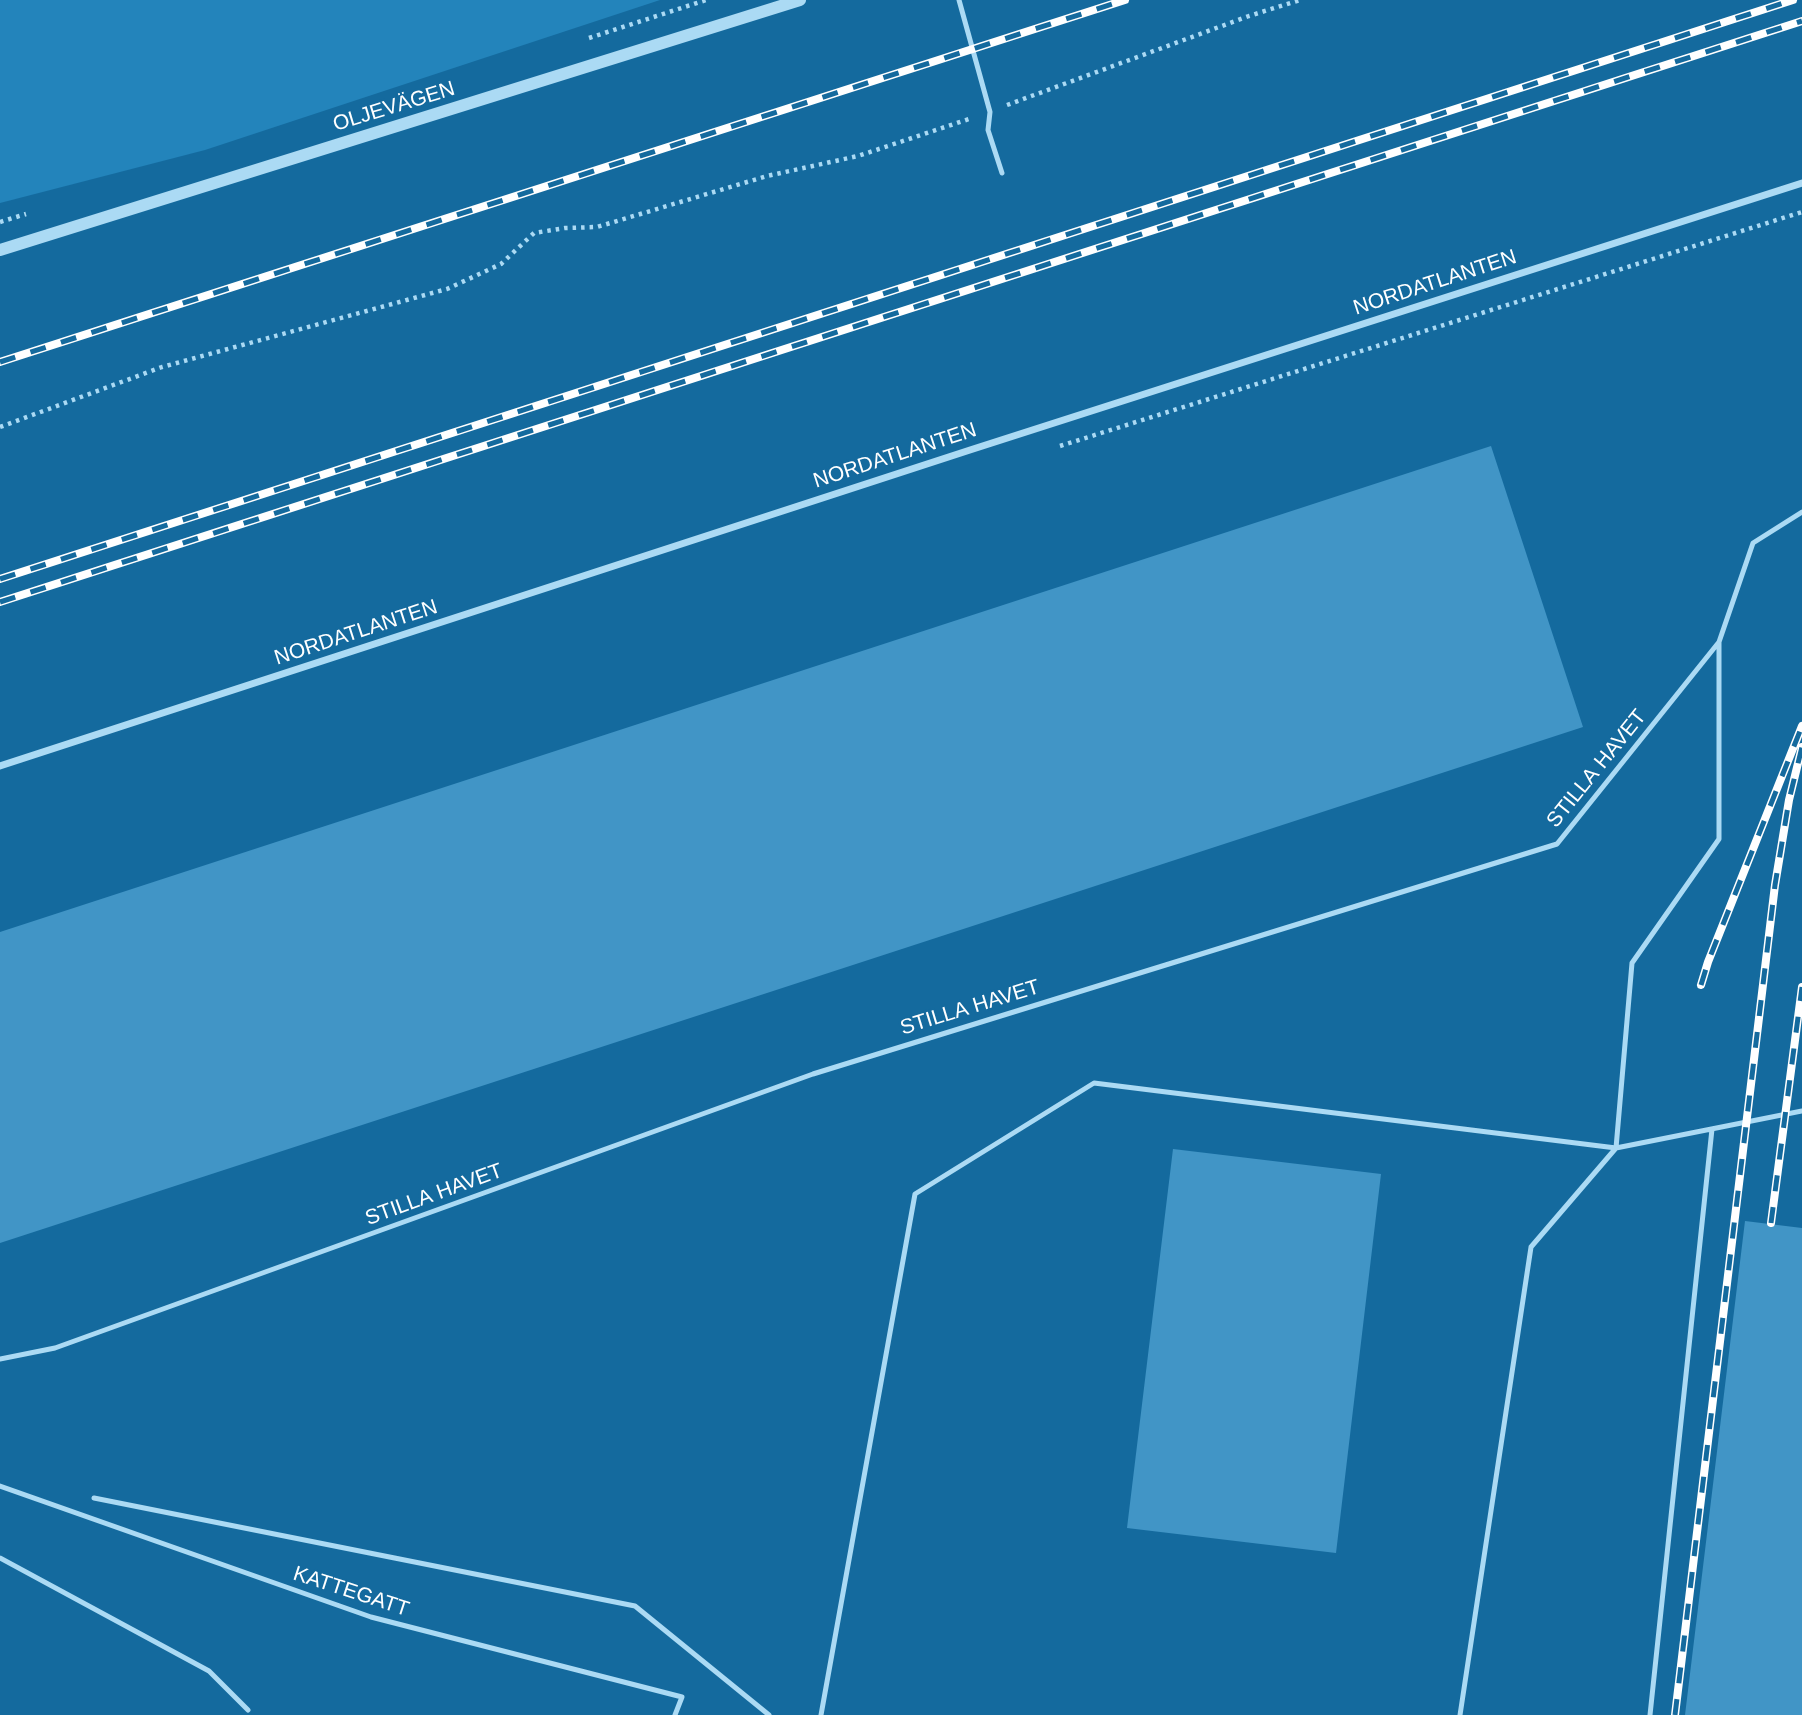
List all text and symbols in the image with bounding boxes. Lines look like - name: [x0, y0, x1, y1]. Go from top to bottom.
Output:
- street label: OLJEVÄGEN: [330, 77, 458, 137]
- street label: NORDATLANTEN: [1350, 245, 1520, 321]
- street label: NORDATLANTEN: [810, 418, 980, 494]
- street label: NORDATLANTEN: [271, 595, 441, 671]
- street label: STILLA HAVET: [1542, 705, 1652, 833]
- street label: STILLA HAVET: [897, 975, 1043, 1041]
- street label: STILLA HAVET: [362, 1158, 506, 1232]
- street label: KATTEGATT: [290, 1561, 412, 1623]

